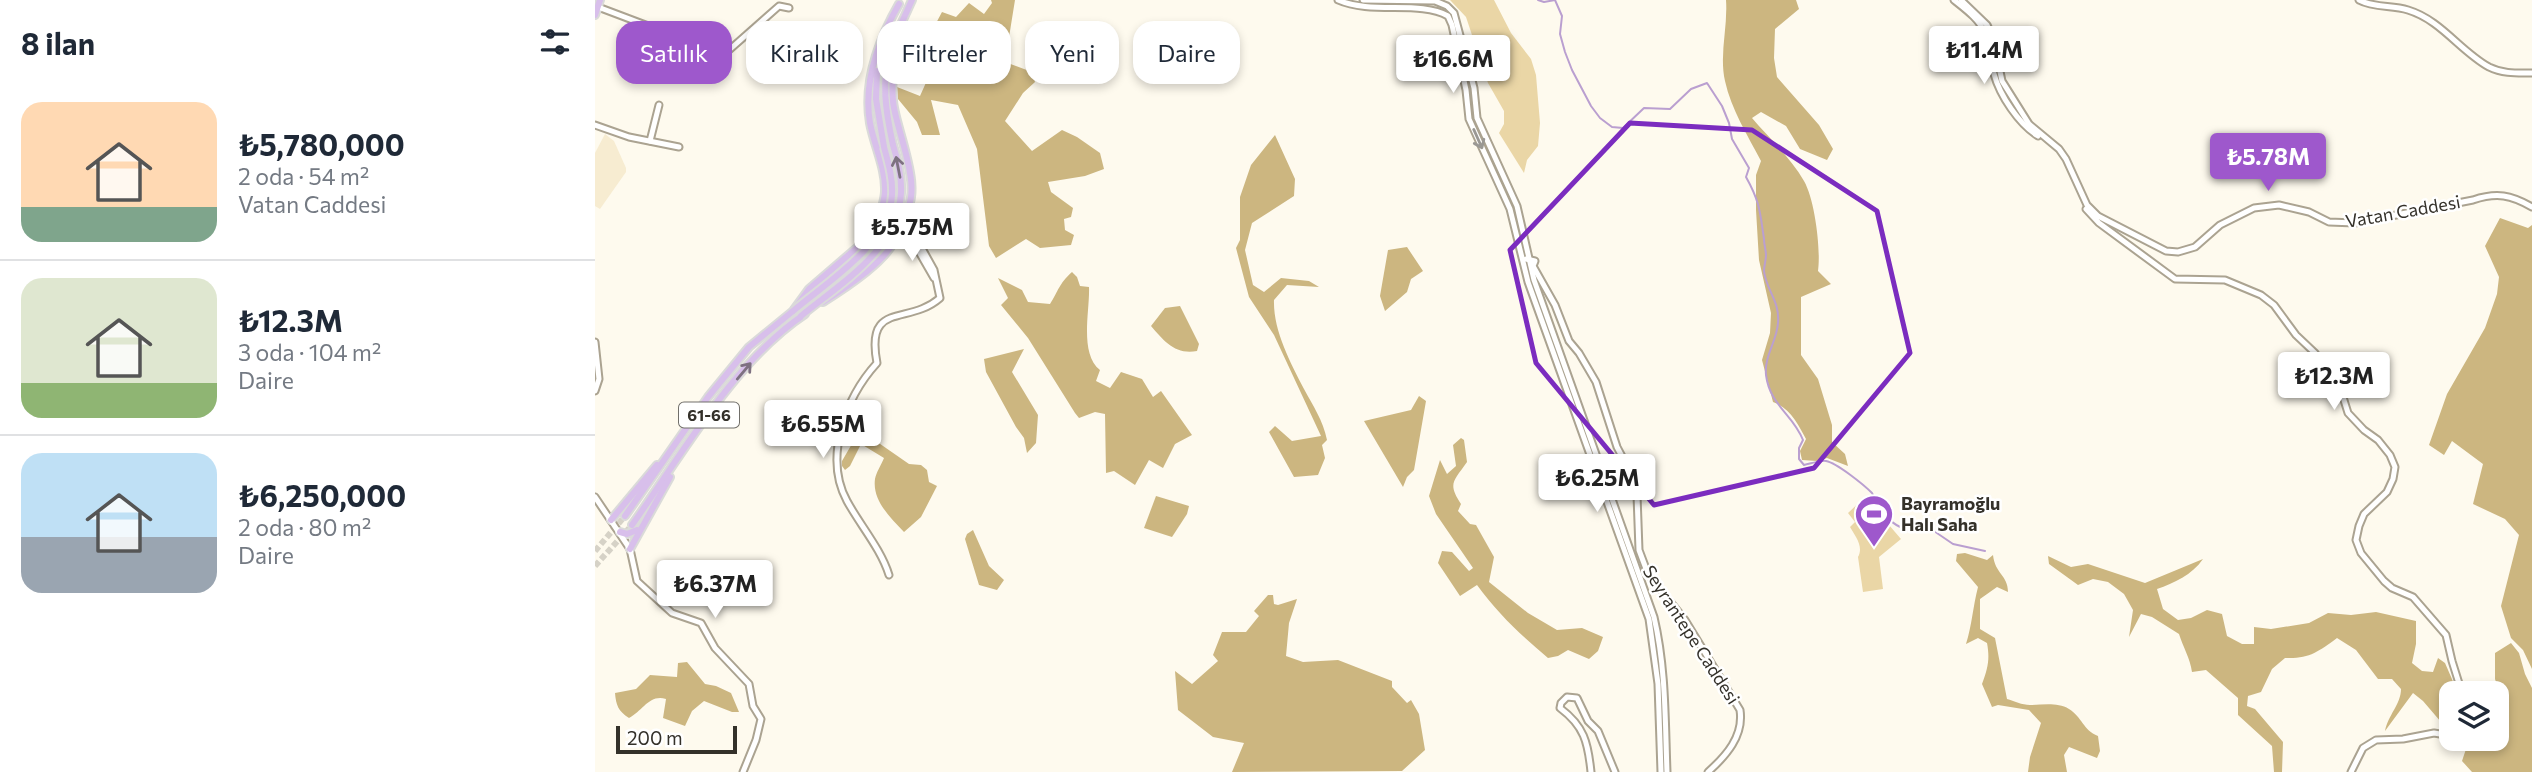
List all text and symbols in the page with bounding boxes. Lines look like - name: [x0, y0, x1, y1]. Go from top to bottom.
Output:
- chip: Satılık: [616, 21, 732, 84]
- chip: Kiralık: [746, 21, 863, 84]
- chip: Filtreler: [877, 21, 1011, 84]
- chip: Yeni: [1025, 21, 1119, 84]
- chip: Daire: [1133, 21, 1240, 84]
- icon: filters: [536, 23, 574, 61]
- text: 8 ilan: [21, 24, 95, 61]
- pin: ₺11.4M: [1927, 27, 2041, 86]
- text: ₺11.4M: [1945, 35, 2023, 63]
- pin: ₺16.6M: [1396, 36, 1510, 95]
- text: ₺16.6M: [1412, 44, 1494, 72]
- text: ₺5,780,000: [238, 125, 405, 162]
- one-way arrow: [1472, 127, 1485, 149]
- icon: home: [77, 130, 161, 214]
- pin: ₺5.78M: [2211, 134, 2325, 193]
- text: ₺5.78M: [2226, 142, 2310, 170]
- one-way arrow: [891, 156, 905, 179]
- text: 2 oda · 54 m²: [238, 162, 369, 190]
- text: Vatan Caddesi: [238, 190, 387, 218]
- street label: Vatan Caddesi: [2344, 190, 2462, 232]
- pin: ₺5.75M: [855, 204, 969, 263]
- text: ₺5.75M: [870, 212, 954, 240]
- text: ₺12.3M: [238, 301, 343, 338]
- icon: home: [77, 306, 161, 390]
- text: 3 oda · 104 m²: [238, 338, 381, 366]
- pin: ₺12.3M: [2277, 352, 2391, 412]
- text: ₺12.3M: [2294, 361, 2374, 389]
- one-way arrow: [736, 362, 752, 380]
- text: Daire: [238, 366, 294, 394]
- pin: ₺6.55M: [766, 400, 880, 460]
- road number: 61-66: [679, 402, 739, 428]
- text: ₺6.55M: [780, 409, 866, 437]
- pin: ₺6.25M: [1540, 454, 1654, 514]
- text: ₺6.25M: [1554, 463, 1640, 491]
- text: ₺6,250,000: [238, 476, 406, 513]
- icon: home: [77, 481, 161, 565]
- place label: Bayramoğlu Halı Saha: [1901, 492, 2000, 535]
- sports icon: Bayramoğlu Halı Saha: [1853, 493, 1895, 548]
- text: 2 oda · 80 m²: [238, 513, 371, 541]
- text: Daire: [238, 541, 294, 569]
- pin: ₺6.37M: [658, 560, 772, 620]
- street label: Seyrantepe Caddesi: [1639, 561, 1745, 708]
- text: ₺6.37M: [673, 569, 757, 597]
- map controls: [2439, 681, 2509, 751]
- button: layers: [2439, 681, 2509, 751]
- scale bar: [616, 723, 737, 755]
- text: 200 m: [627, 726, 683, 749]

